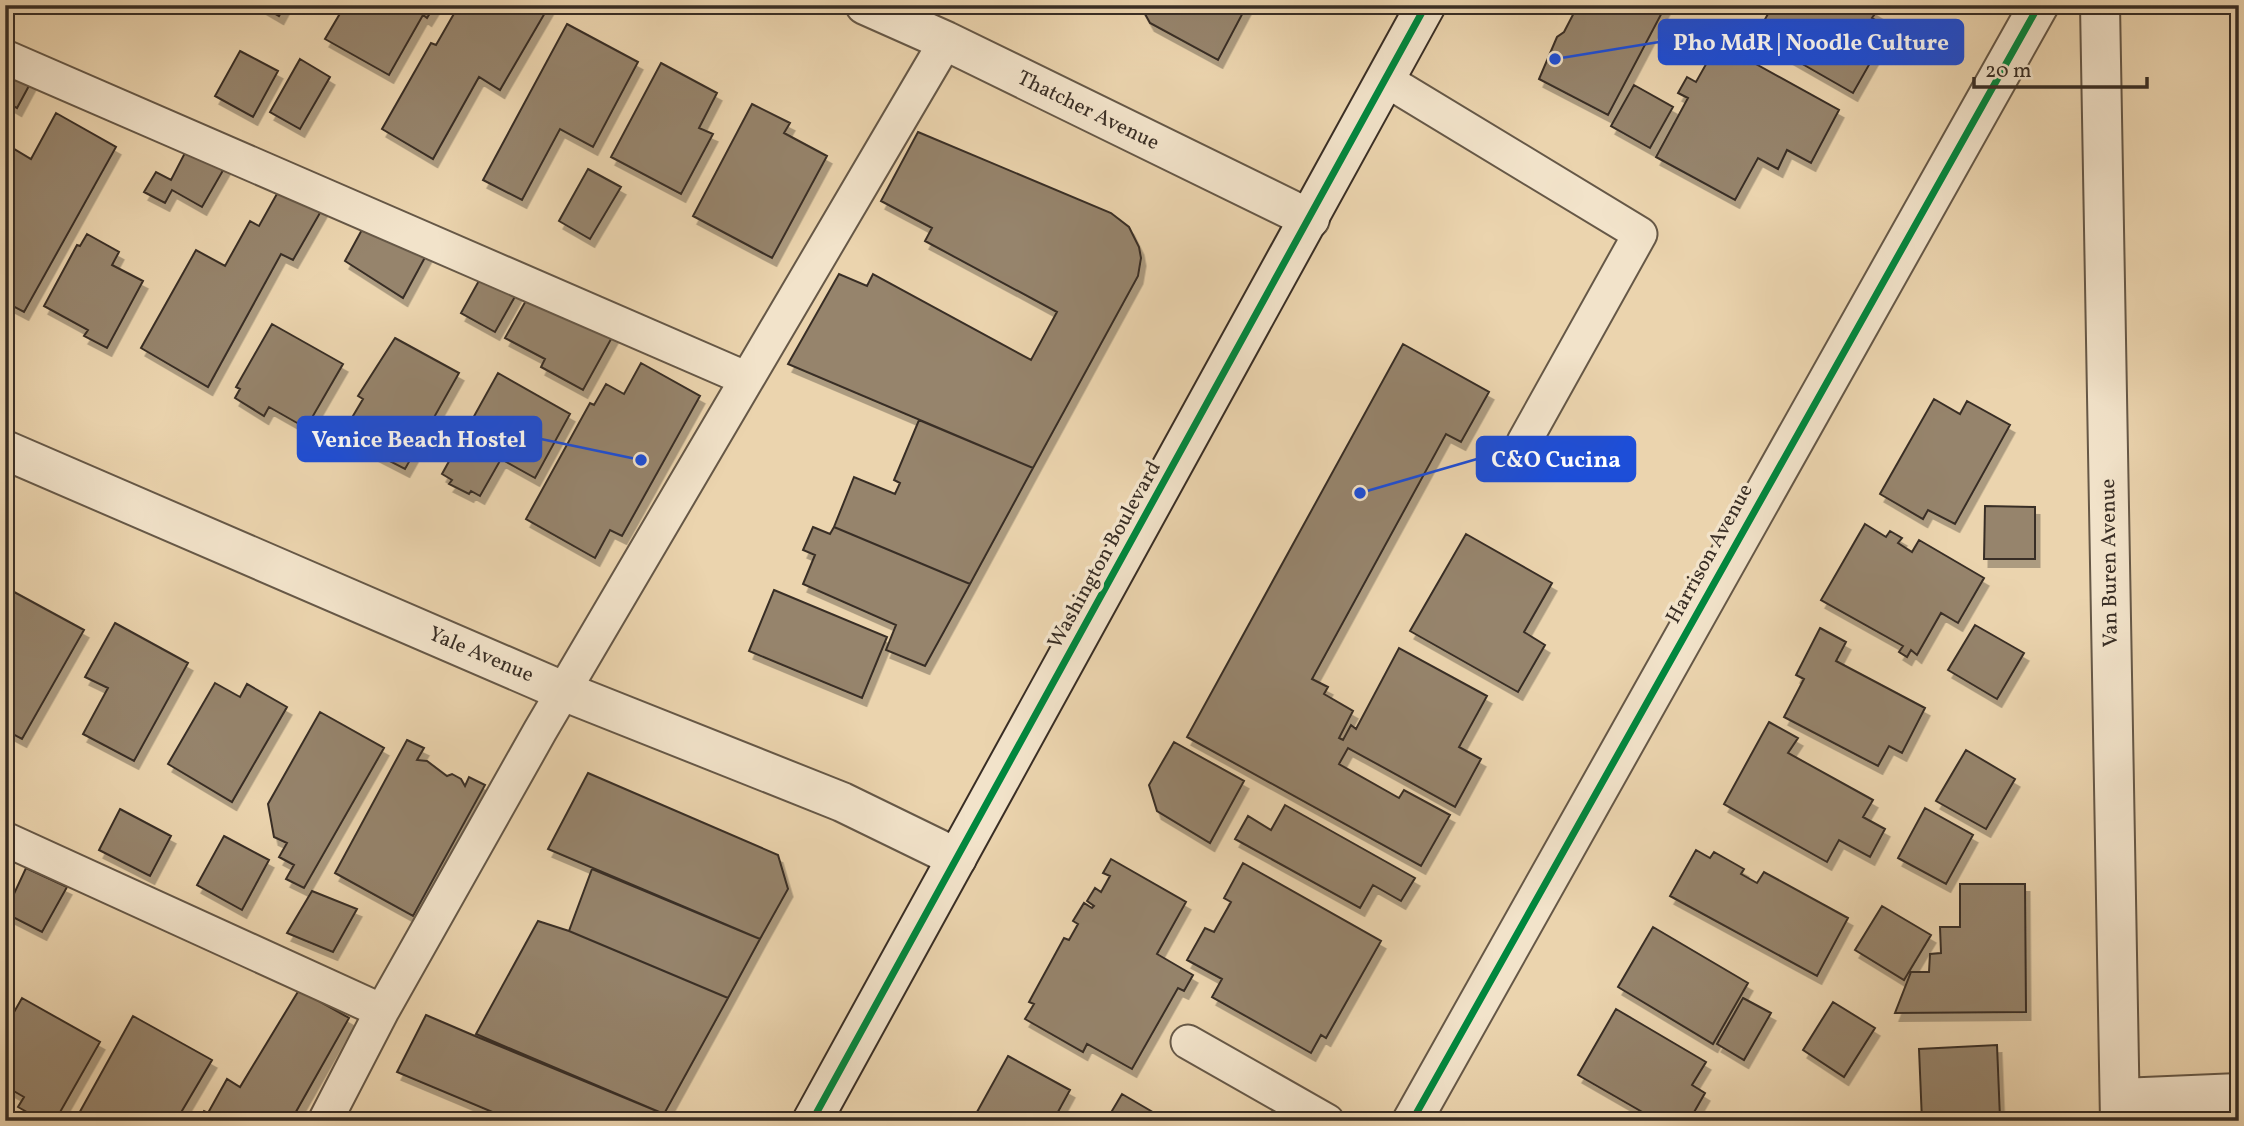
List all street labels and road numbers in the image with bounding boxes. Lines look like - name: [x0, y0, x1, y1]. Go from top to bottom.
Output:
- street label: Thatcher Avenue: [1012, 64, 1164, 158]
- street label: Washington Boulevard: [1041, 456, 1169, 654]
- street label: Van Buren Avenue: [2094, 478, 2126, 648]
- street label: Harrison Avenue: [1660, 479, 1760, 629]
- street label: Yale Avenue: [424, 620, 538, 690]

